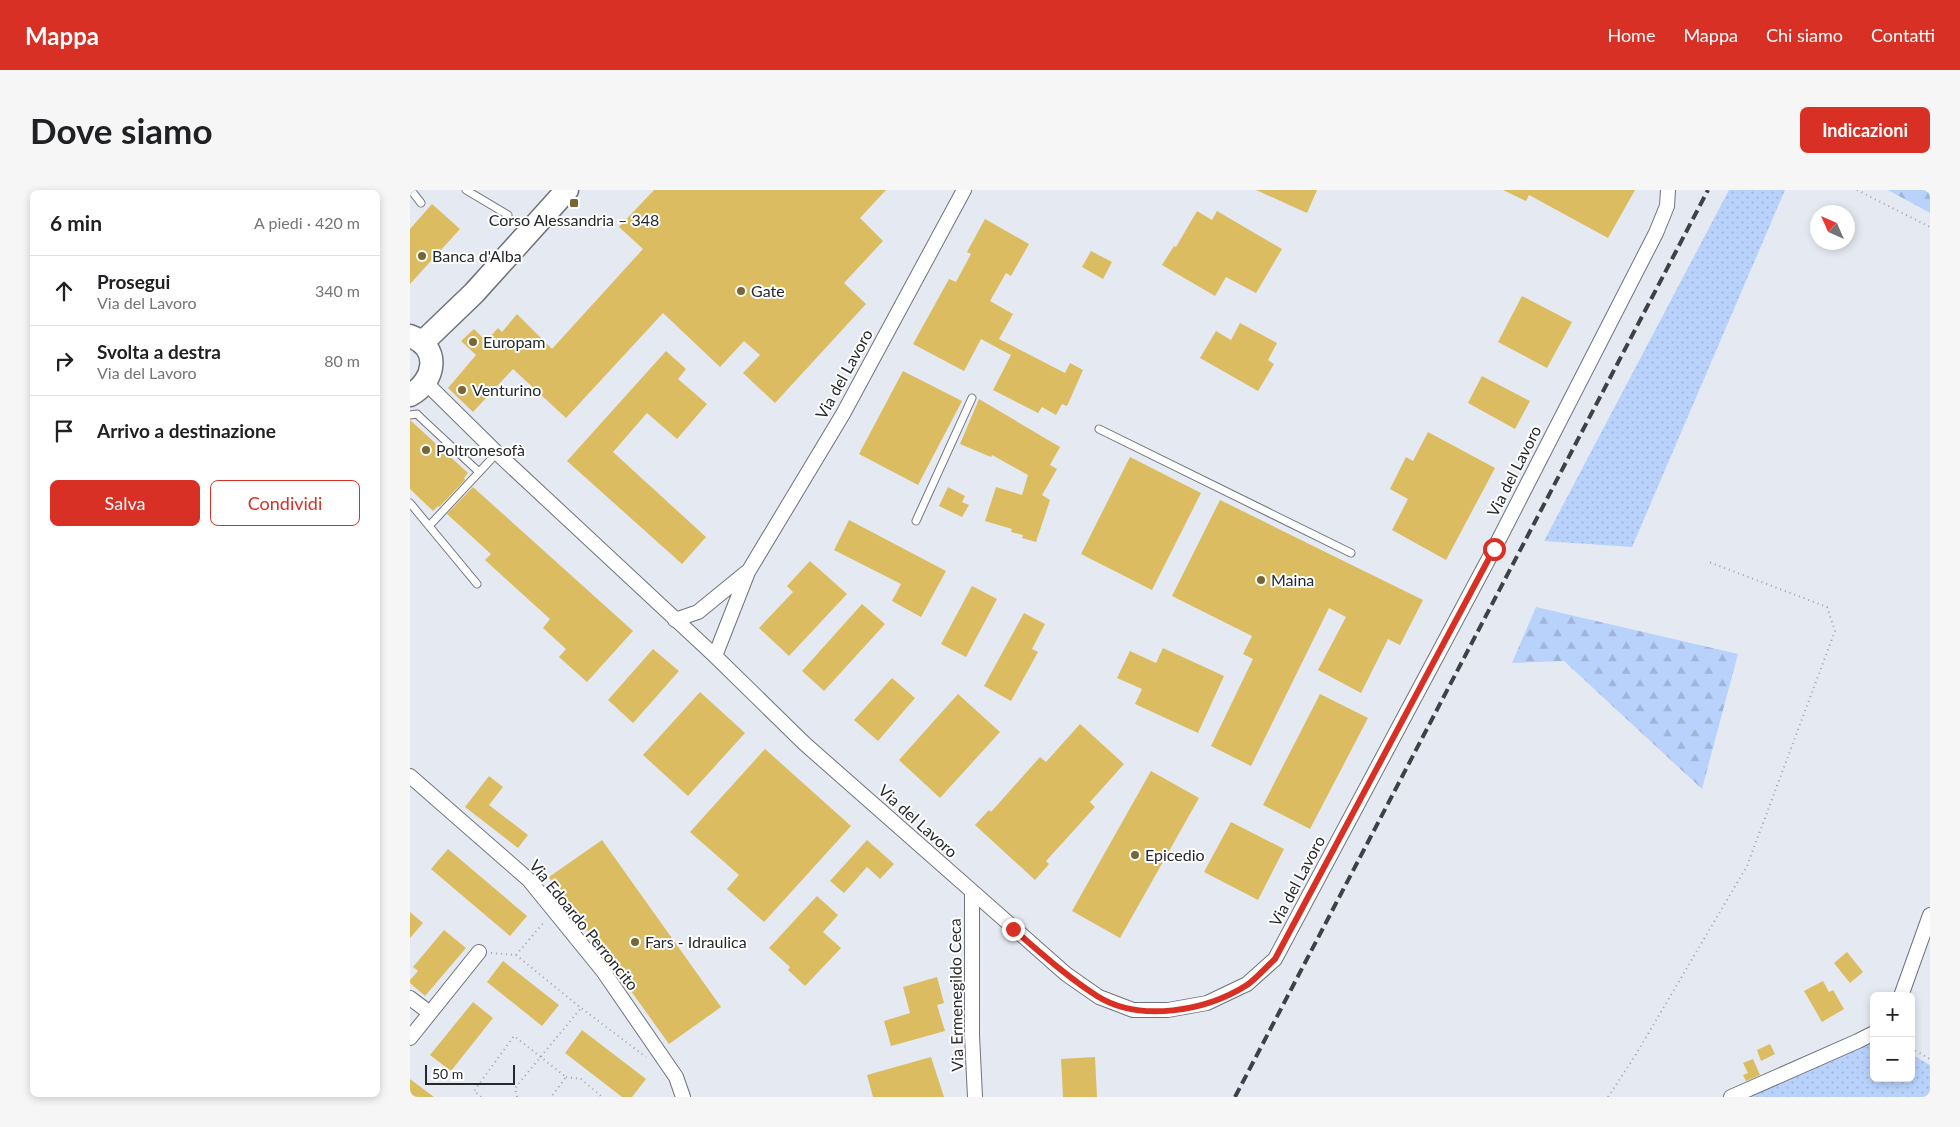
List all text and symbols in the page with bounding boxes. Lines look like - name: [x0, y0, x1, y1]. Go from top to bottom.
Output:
- text: Mappa: [25, 21, 99, 50]
- text: Home: [1607, 24, 1655, 46]
- text: Mappa: [1683, 24, 1738, 46]
- text: Chi siamo: [1766, 24, 1843, 46]
- text: Contatti: [1871, 24, 1935, 46]
- button: Indicazioni: [1800, 107, 1930, 153]
- text: Dove siamo: [30, 109, 213, 151]
- marker: Corso Alessandria – 348: [568, 197, 580, 209]
- north arrow: [1810, 205, 1855, 250]
- text: 6 min: [50, 210, 102, 235]
- place label: Corso Alessandria – 348: [489, 210, 659, 229]
- text: A piedi · 420 m: [254, 213, 360, 232]
- place label: Banca d'Alba: [432, 246, 522, 265]
- marker: Banca d'Alba: [416, 250, 428, 262]
- text: Prosegui: [97, 270, 170, 293]
- icon: ahead: [50, 277, 78, 305]
- text: 340 m: [315, 281, 360, 300]
- place label: Gate: [751, 281, 785, 300]
- marker: Gate: [735, 285, 747, 297]
- text: Via del Lavoro: [97, 293, 197, 312]
- street label: Via del Lavoro: [811, 326, 876, 422]
- place label: Europam: [483, 332, 545, 351]
- marker: Europam: [467, 336, 479, 348]
- text: Svolta a destra: [97, 340, 221, 363]
- icon: right: [50, 347, 78, 375]
- text: 80 m: [324, 351, 360, 370]
- text: Via del Lavoro: [97, 363, 197, 382]
- place label: Venturino: [472, 380, 541, 399]
- marker: Venturino: [456, 384, 468, 396]
- icon: arrive: [50, 417, 78, 445]
- text: Arrivo a destinazione: [97, 419, 276, 442]
- street label: Via del Lavoro: [1482, 422, 1545, 519]
- place label: Poltronesofà: [436, 440, 525, 459]
- marker: Poltronesofà: [420, 444, 432, 456]
- button: Salva: [50, 480, 200, 526]
- button: Condividi: [210, 480, 360, 526]
- route start: [1483, 538, 1506, 561]
- place label: Maina: [1271, 570, 1314, 589]
- marker: Maina: [1255, 574, 1267, 586]
- street label: Via del Lavoro: [875, 780, 962, 861]
- street label: Via del Lavoro: [1265, 832, 1328, 929]
- place label: Epicedio: [1145, 845, 1205, 864]
- marker: Epicedio: [1129, 849, 1141, 861]
- street label: Via Edoardo Perroncito: [526, 856, 643, 994]
- street label: Via Ermenegildo Ceca: [945, 918, 966, 1072]
- route end: [1002, 918, 1025, 941]
- place label: Fars - Idraulica: [645, 932, 747, 951]
- marker: Fars - Idraulica: [629, 936, 641, 948]
- map controls: [1870, 992, 1915, 1082]
- button: +: [1870, 992, 1915, 1037]
- button: −: [1870, 1037, 1915, 1082]
- scale bar: [425, 1062, 515, 1085]
- text: 50 m: [432, 1065, 463, 1082]

